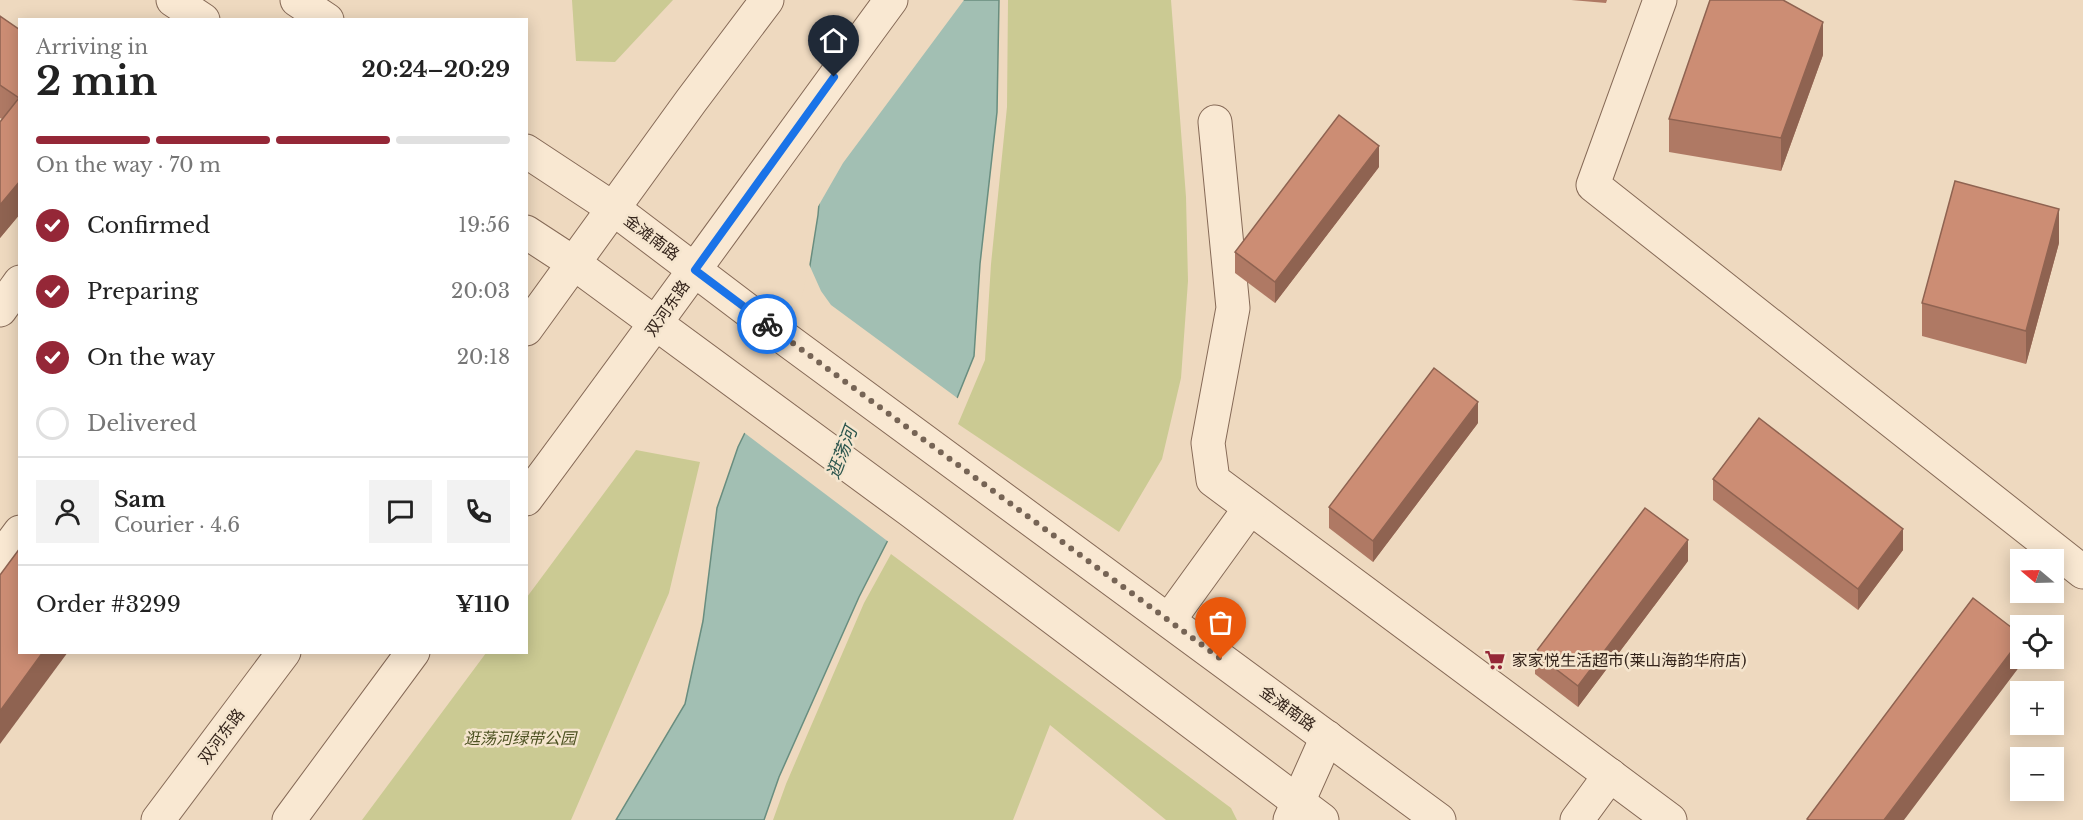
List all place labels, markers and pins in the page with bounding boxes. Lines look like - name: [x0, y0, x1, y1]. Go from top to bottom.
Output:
- pin: [808, 15, 859, 77]
- pin: [1195, 597, 1246, 659]
- supermarket icon: 家家悦生活超市(莱山海韵华府店): [1483, 648, 1507, 672]
- place label: 家家悦生活超市(莱山海韵华府店): [1512, 650, 1747, 670]

